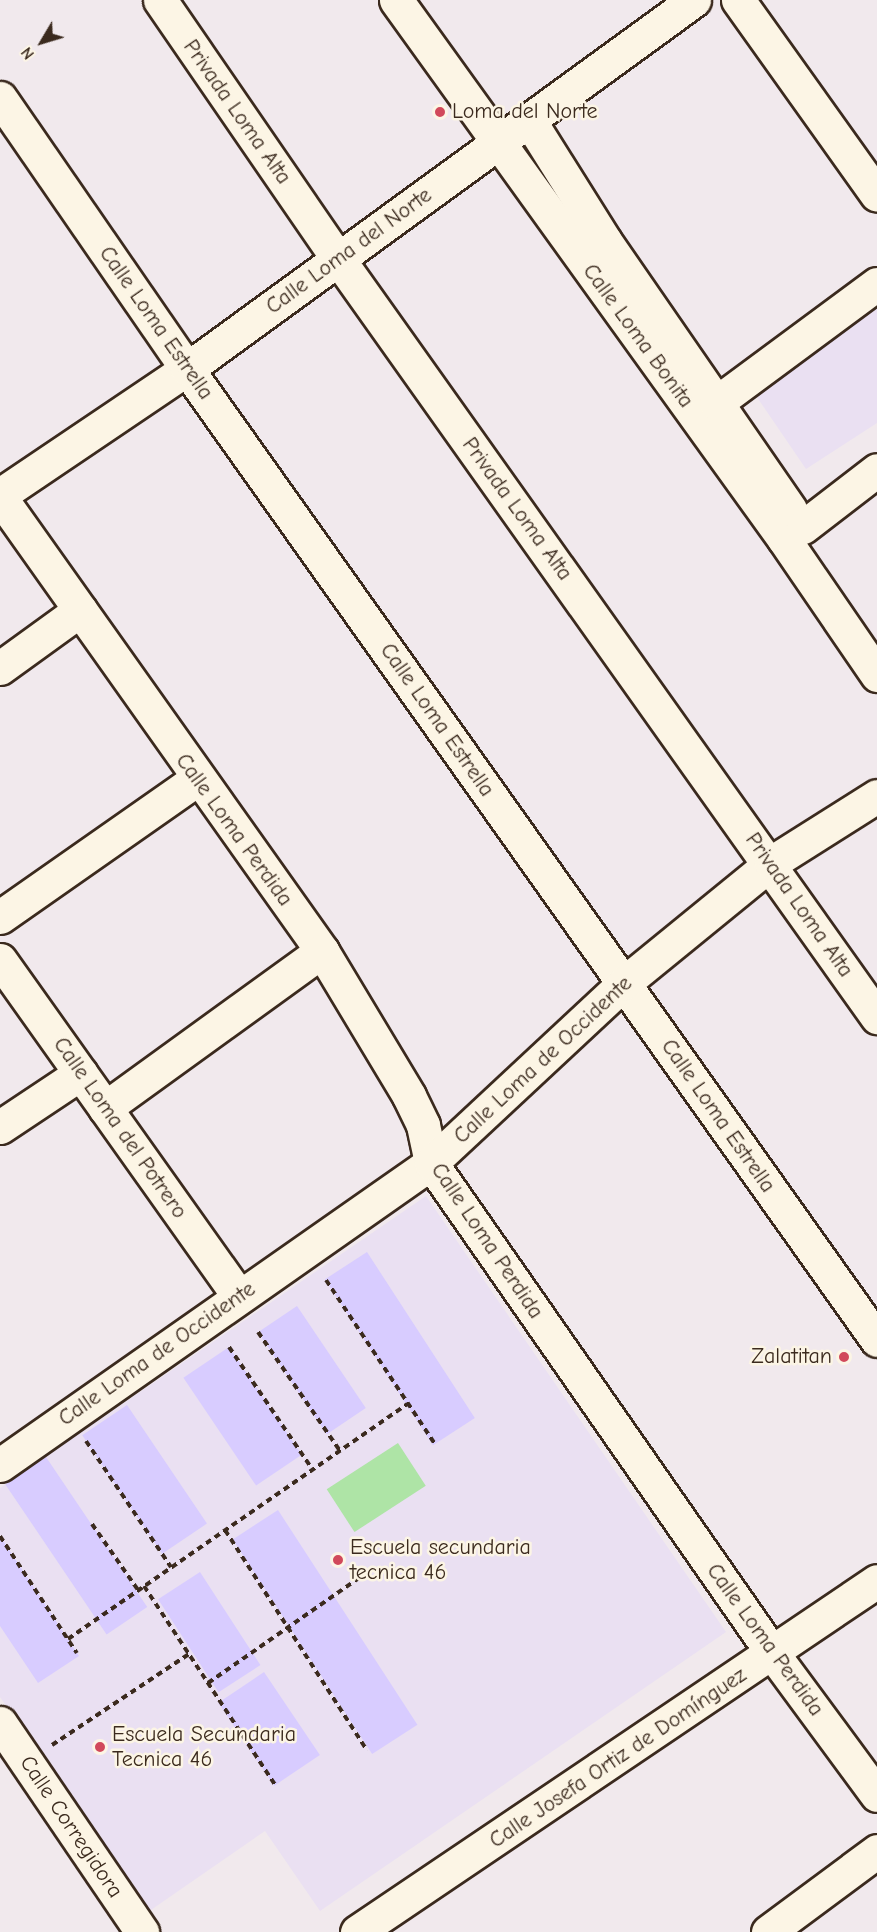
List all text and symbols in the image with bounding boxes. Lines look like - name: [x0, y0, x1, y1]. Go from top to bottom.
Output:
- north arrow: [12, 12, 72, 72]
- street label: Privada Loma Alta: [177, 35, 297, 189]
- text: N: [18, 43, 38, 63]
- place label: Loma del Norte: [452, 99, 598, 125]
- marker: Loma del Norte: [433, 105, 447, 119]
- street label: Calle Loma del Norte: [261, 182, 437, 320]
- street label: Calle Loma Estrella: [93, 241, 219, 405]
- street label: Calle Loma Bonita: [577, 259, 699, 413]
- street label: Privada Loma Alta: [456, 432, 578, 586]
- street label: Calle Loma Estrella: [374, 638, 500, 802]
- street label: Calle Loma Perdida: [170, 749, 298, 911]
- street label: Privada Loma Alta: [739, 828, 859, 982]
- street label: Calle Loma de Occidente: [448, 971, 638, 1149]
- street label: Calle Loma del Potrero: [47, 1032, 193, 1224]
- street label: Calle Loma Estrella: [655, 1034, 781, 1198]
- street label: Calle Loma Perdida: [425, 1158, 549, 1324]
- street label: Calle Loma de Occidente: [54, 1276, 260, 1432]
- place label: Zalatitan: [751, 1344, 832, 1370]
- marker: Zalatitan: [837, 1350, 851, 1364]
- place label: Escuela secundaria tecnica 46: [350, 1534, 531, 1586]
- marker: Escuela secundaria tecnica 46: [331, 1553, 345, 1567]
- street label: Calle Loma Perdida: [701, 1559, 829, 1721]
- street label: Calle Josefa Ortiz de Domínguez: [484, 1662, 752, 1854]
- place label: Escuela Secundaria Tecnica 46: [112, 1721, 296, 1772]
- marker: Escuela Secundaria Tecnica 46: [93, 1740, 107, 1754]
- street label: Calle Corregidora: [14, 1751, 128, 1903]

